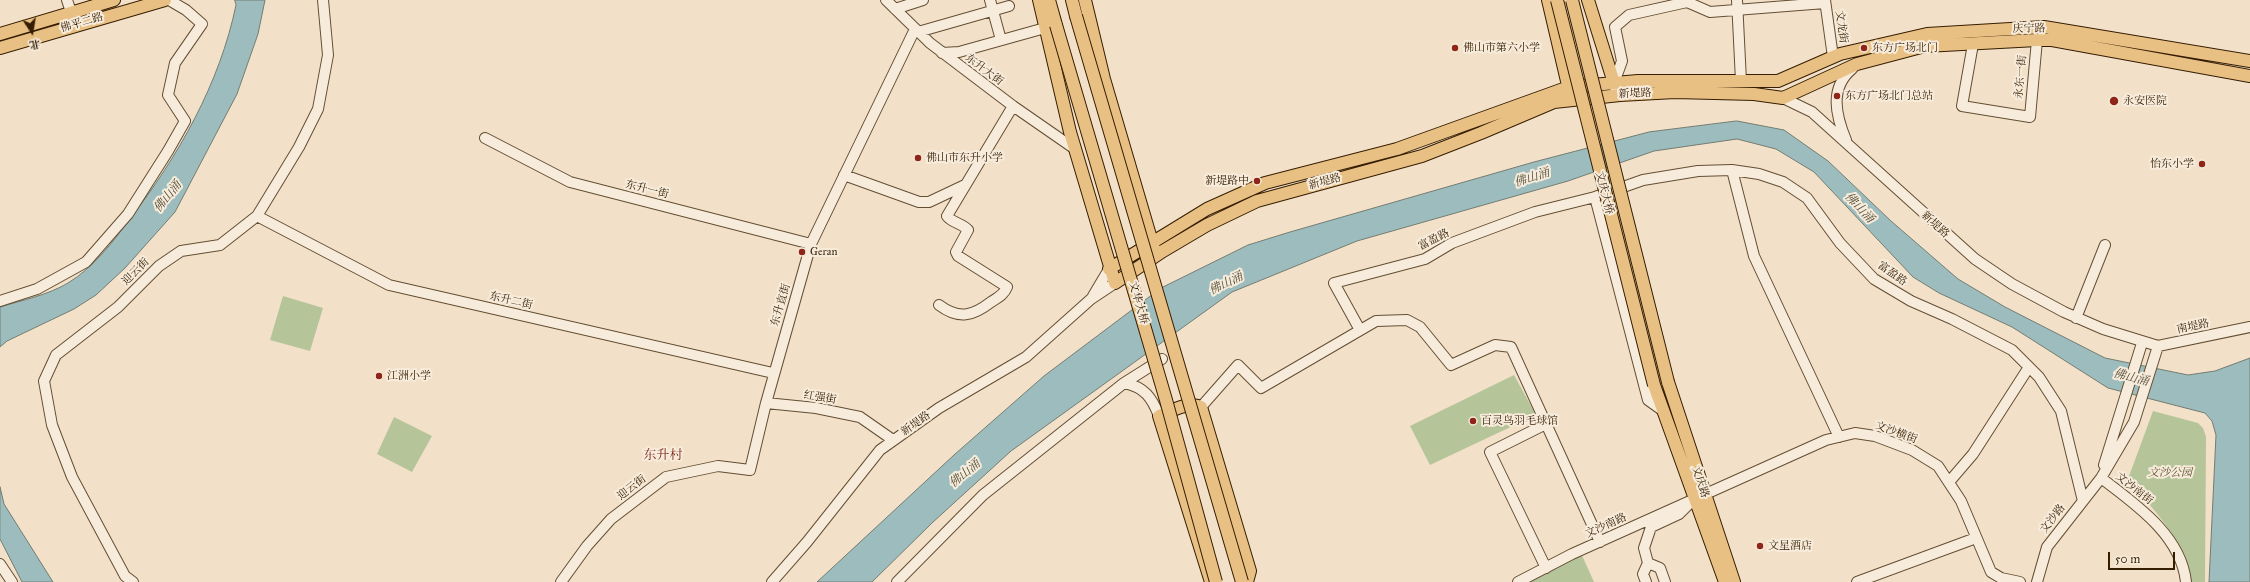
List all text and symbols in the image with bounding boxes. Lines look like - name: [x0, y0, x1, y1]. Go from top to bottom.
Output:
- street label: 文龙街: [1832, 10, 1850, 44]
- street label: 佛平二路: [59, 11, 105, 35]
- north arrow: [12, 12, 52, 52]
- street label: 庆宁路: [2012, 22, 2046, 36]
- text: 北: [28, 37, 41, 52]
- place label: 佛山市第六小学: [1463, 41, 1540, 55]
- place label: 东方广场北门: [1872, 41, 1938, 55]
- marker: 佛山市第六小学: [1450, 43, 1460, 53]
- marker: 东方广场北门: [1859, 43, 1869, 53]
- street label: 东升大街: [962, 51, 1006, 89]
- street label: 永东一街: [2013, 55, 2029, 99]
- street label: 新堤路: [1618, 87, 1652, 101]
- place label: 东方广场北门总站: [1845, 89, 1933, 103]
- marker: 东方广场北门总站: [1832, 91, 1842, 101]
- place label: 永安医院: [2123, 94, 2167, 108]
- marker: 永安医院: [2108, 95, 2120, 107]
- place label: 佛山市东升小学: [926, 151, 1003, 165]
- marker: 佛山市东升小学: [913, 153, 923, 163]
- place label: 怡东小学: [2150, 157, 2194, 171]
- marker: 怡东小学: [2197, 159, 2207, 169]
- water label: 佛山涌: [1513, 166, 1551, 190]
- street label: 文庆大桥: [1592, 170, 1616, 216]
- street label: 新堤路: [1307, 171, 1343, 193]
- place label: 新堤路中: [1205, 174, 1249, 188]
- marker: 新堤路中: [1252, 176, 1262, 186]
- water label: 佛山涌: [151, 178, 185, 216]
- street label: 东升一街: [624, 178, 670, 202]
- water label: 佛山涌: [1841, 190, 1877, 226]
- street label: 新堤路: [1918, 209, 1952, 241]
- street label: 富盈路: [1416, 227, 1452, 253]
- place label: Geran: [810, 245, 837, 259]
- marker: Geran: [797, 247, 807, 257]
- street label: 迎云街: [120, 256, 152, 288]
- street label: 富盈路: [1875, 259, 1909, 289]
- water label: 佛山涌: [1207, 270, 1245, 298]
- street label: 文华大桥: [1126, 280, 1150, 326]
- street label: 东升直街: [769, 282, 793, 328]
- street label: 东升二街: [488, 290, 534, 312]
- street label: 南堤路: [2175, 317, 2211, 337]
- water label: 佛山涌: [2112, 367, 2150, 389]
- place label: 江洲小学: [387, 369, 431, 383]
- marker: 江洲小学: [374, 371, 384, 381]
- street label: 红强街: [803, 389, 837, 407]
- street label: 新堤路: [899, 409, 933, 439]
- place label: 百灵鸟羽毛球馆: [1481, 414, 1558, 428]
- marker: 百灵鸟羽毛球馆: [1468, 416, 1478, 426]
- street label: 文沙横街: [1873, 419, 1919, 447]
- district label: 东升村: [644, 448, 682, 464]
- water label: 佛山涌: [947, 457, 983, 491]
- street label: 文庆路: [1689, 464, 1711, 500]
- park label: 文沙公园: [2148, 466, 2192, 480]
- street label: 文沙南街: [2113, 470, 2155, 508]
- street label: 迎云街: [615, 473, 649, 503]
- street label: 文沙路: [2038, 502, 2068, 536]
- street label: 文沙南路: [1583, 511, 1629, 541]
- place label: 文星酒店: [1768, 539, 1812, 553]
- marker: 文星酒店: [1755, 541, 1765, 551]
- scale bar: [2110, 544, 2177, 570]
- text: 50 m: [2115, 552, 2140, 566]

